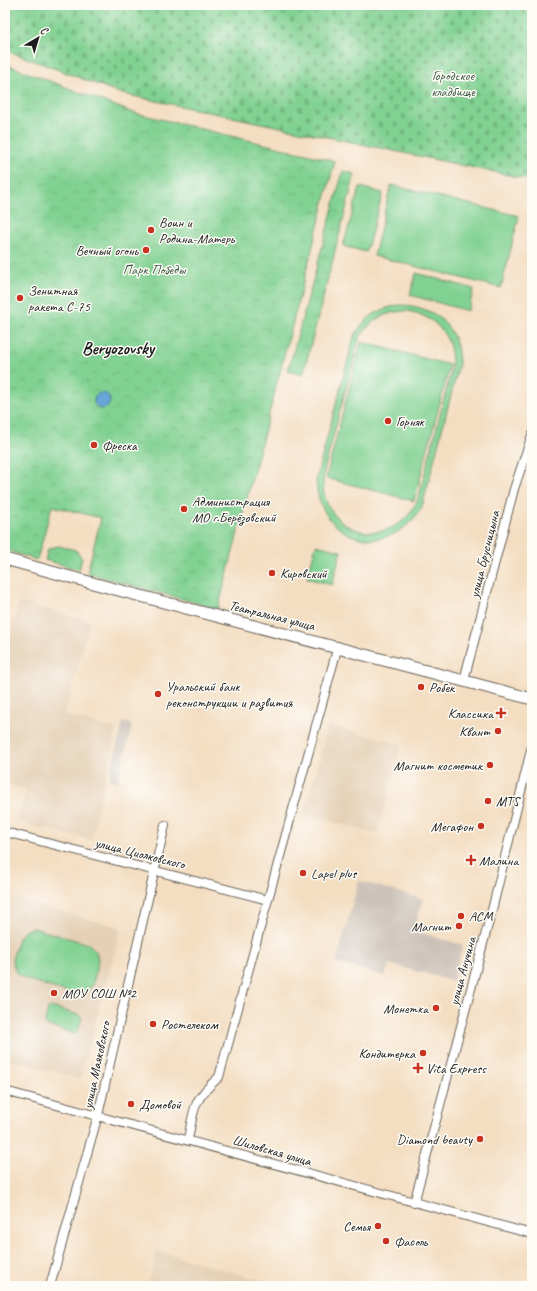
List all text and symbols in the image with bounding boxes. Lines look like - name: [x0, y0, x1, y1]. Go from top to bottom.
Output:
- north arrow: [18, 18, 58, 58]
- text: С: [38, 23, 52, 38]
- park label: Городское кладбище: [431, 67, 476, 100]
- place label: Воин и Родина-Матерь: [159, 214, 236, 247]
- marker: Воин и Родина-Матерь: [146, 225, 156, 235]
- place label: Вечный огонь: [76, 242, 140, 259]
- marker: Вечный огонь: [141, 245, 151, 255]
- park label: Парк Победы: [123, 261, 187, 278]
- place label: Зенитная ракета С-75: [28, 282, 91, 315]
- marker: Зенитная ракета С-75: [15, 293, 25, 303]
- district label: Beryozovsky: [82, 337, 156, 359]
- place label: Горняк: [396, 413, 425, 430]
- marker: Горняк: [383, 416, 393, 426]
- place label: Фреска: [102, 437, 138, 454]
- marker: Фреска: [89, 440, 99, 450]
- place label: Администрация МО г.Берёзовский: [192, 493, 277, 526]
- marker: Администрация МО г.Берёзовский: [179, 504, 189, 514]
- street label: улица Брусницына: [465, 508, 504, 600]
- place label: Кировский: [280, 565, 328, 582]
- marker: Кировский: [267, 568, 277, 578]
- street label: Театральная улица: [227, 597, 318, 635]
- place label: Уральский банк реконструкции и развития: [166, 678, 293, 711]
- place label: Робек: [429, 679, 456, 696]
- marker: Робек: [416, 682, 426, 692]
- marker: Уральский банк реконструкции и развития: [153, 689, 163, 699]
- place label: Классика: [448, 705, 494, 722]
- marker: Классика: [496, 708, 506, 718]
- place label: Квант: [459, 723, 491, 740]
- marker: Квант: [493, 726, 503, 736]
- place label: Магнит косметик: [394, 757, 484, 774]
- marker: Магнит косметик: [485, 760, 495, 770]
- place label: MTS: [496, 793, 521, 810]
- marker: MTS: [483, 796, 493, 806]
- place label: Мегафон: [431, 818, 474, 835]
- marker: Мегафон: [476, 821, 486, 831]
- street label: улица Циолковского: [92, 834, 189, 873]
- place label: Малина: [479, 852, 519, 869]
- marker: Малина: [466, 855, 476, 865]
- place label: Lapel plus: [311, 865, 358, 882]
- marker: Lapel plus: [298, 868, 308, 878]
- place label: АСМ: [469, 908, 493, 925]
- marker: АСМ: [456, 911, 466, 921]
- place label: Магнит: [411, 918, 452, 935]
- marker: Магнит: [454, 921, 464, 931]
- street label: улица Анучина: [445, 934, 480, 1008]
- place label: МОУ СОШ №2: [62, 985, 138, 1002]
- marker: МОУ СОШ №2: [49, 988, 59, 998]
- place label: Монетка: [383, 1000, 429, 1017]
- marker: Монетка: [431, 1003, 441, 1013]
- place label: Ростелеком: [161, 1016, 219, 1033]
- street label: улица Маяковского: [79, 1018, 114, 1111]
- marker: Ростелеком: [148, 1019, 158, 1029]
- place label: Кондитерка: [358, 1045, 416, 1062]
- marker: Кондитерка: [418, 1048, 428, 1058]
- place label: Vita Express: [426, 1060, 487, 1077]
- marker: Vita Express: [413, 1063, 423, 1073]
- place label: Домовой: [139, 1096, 182, 1113]
- marker: Домовой: [126, 1099, 136, 1109]
- street label: Шиловская улица: [231, 1131, 314, 1170]
- place label: Diamond beauty: [397, 1131, 473, 1148]
- marker: Diamond beauty: [475, 1134, 485, 1144]
- place label: Семья: [343, 1218, 372, 1235]
- marker: Семья: [373, 1221, 383, 1231]
- place label: Фасоль: [394, 1233, 429, 1250]
- marker: Фасоль: [381, 1236, 391, 1246]

